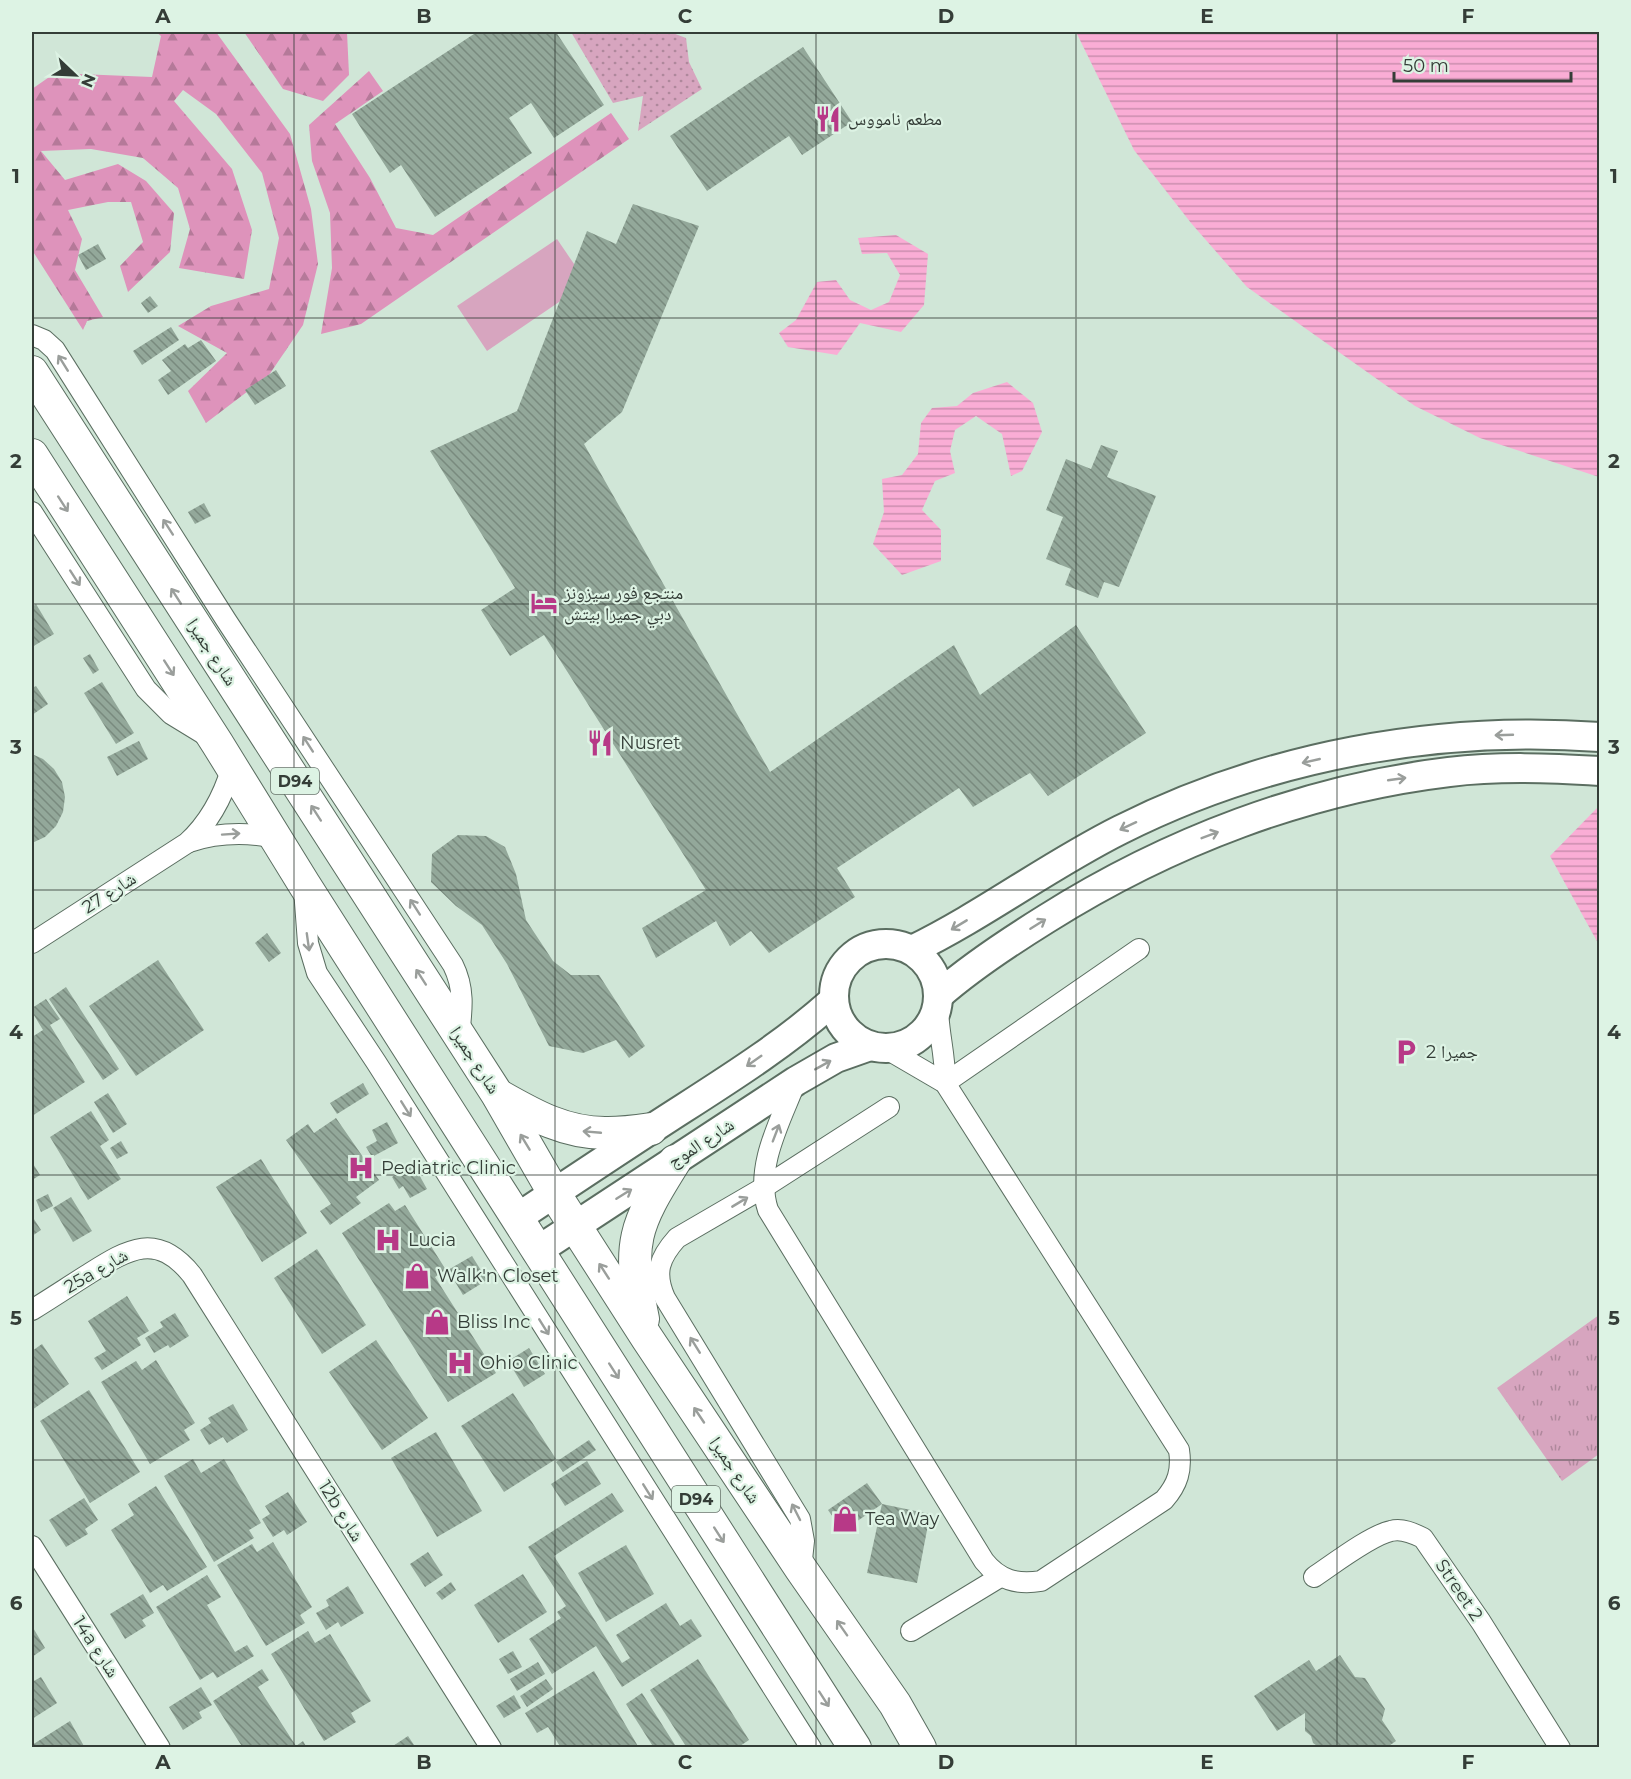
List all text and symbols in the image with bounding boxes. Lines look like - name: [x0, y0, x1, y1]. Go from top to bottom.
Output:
- text: A: [154, 4, 171, 28]
- text: B: [416, 4, 432, 28]
- text: C: [678, 4, 693, 28]
- text: D: [938, 4, 954, 28]
- text: E: [1200, 4, 1214, 28]
- text: F: [1462, 4, 1475, 28]
- north arrow: [45, 45, 105, 105]
- scale bar: [1394, 45, 1571, 83]
- text: 50 m: [1403, 55, 1449, 77]
- text: N: [77, 71, 100, 90]
- restaurant icon: مطعم نامووس: [813, 104, 843, 134]
- place label: مطعم نامووس: [848, 108, 942, 131]
- text: 1: [12, 164, 20, 188]
- text: 1: [1610, 164, 1618, 188]
- one-way arrow: [56, 355, 68, 372]
- text: 2: [10, 449, 22, 473]
- text: 2: [1608, 449, 1620, 473]
- one-way arrow: [58, 495, 70, 512]
- one-way arrow: [161, 519, 174, 536]
- one-way arrow: [68, 570, 81, 587]
- place label: منتجع فور سيزونز دبي جميرا بيتش: [563, 582, 683, 629]
- one-way arrow: [170, 588, 182, 605]
- hotel icon: منتجع فور سيزونز دبي جميرا بيتش: [529, 588, 559, 618]
- street label: شارع جميرا: [182, 614, 242, 690]
- one-way arrow: [163, 659, 175, 676]
- restaurant icon: Nusret: [585, 728, 615, 758]
- one-way arrow: [1494, 730, 1514, 741]
- place label: Nusret: [620, 732, 681, 754]
- text: 3: [9, 735, 22, 759]
- text: 3: [1607, 735, 1620, 759]
- one-way arrow: [302, 736, 314, 753]
- one-way arrow: [1302, 755, 1321, 767]
- road number: D94: [271, 768, 319, 794]
- one-way arrow: [1387, 774, 1406, 785]
- one-way arrow: [309, 805, 321, 822]
- one-way arrow: [1119, 821, 1137, 833]
- one-way arrow: [221, 828, 241, 839]
- one-way arrow: [1200, 828, 1219, 839]
- street label: شارع 27: [78, 868, 140, 918]
- one-way arrow: [409, 899, 421, 916]
- one-way arrow: [1029, 918, 1046, 931]
- one-way arrow: [951, 919, 968, 931]
- one-way arrow: [303, 931, 314, 951]
- one-way arrow: [415, 969, 427, 986]
- text: 4: [9, 1020, 23, 1044]
- text: 4: [1607, 1020, 1621, 1044]
- street label: شارع جميرا: [445, 1022, 505, 1098]
- parking icon: جميرا 2: [1391, 1037, 1421, 1067]
- place label: جميرا 2: [1426, 1041, 1478, 1063]
- one-way arrow: [747, 1055, 763, 1067]
- one-way arrow: [814, 1059, 831, 1071]
- one-way arrow: [400, 1100, 412, 1117]
- street label: شارع الموج: [664, 1114, 739, 1173]
- one-way arrow: [771, 1125, 782, 1143]
- one-way arrow: [583, 1126, 603, 1137]
- one-way arrow: [519, 1134, 531, 1151]
- hospital icon: Pediatric Clinic: [346, 1153, 376, 1183]
- place label: Pediatric Clinic: [381, 1157, 516, 1179]
- one-way arrow: [615, 1187, 632, 1199]
- one-way arrow: [731, 1196, 748, 1208]
- hospital icon: Lucia: [373, 1225, 403, 1255]
- place label: Lucia: [408, 1229, 456, 1251]
- street label: 25a شارع: [60, 1244, 132, 1298]
- shop icon: Walk'n Closet: [402, 1261, 432, 1291]
- one-way arrow: [598, 1263, 610, 1280]
- place label: Walk'n Closet: [437, 1265, 559, 1287]
- text: 5: [10, 1306, 22, 1330]
- text: 5: [1608, 1306, 1620, 1330]
- shop icon: Bliss Inc: [422, 1307, 452, 1337]
- place label: Bliss Inc: [457, 1311, 530, 1333]
- one-way arrow: [538, 1318, 550, 1335]
- one-way arrow: [688, 1337, 701, 1354]
- hospital icon: Ohio Clinic: [445, 1348, 475, 1378]
- place label: Ohio Clinic: [480, 1352, 578, 1374]
- one-way arrow: [609, 1362, 621, 1379]
- one-way arrow: [693, 1408, 705, 1424]
- street label: شارع جميرا: [705, 1432, 765, 1508]
- street label: 12b شارع: [314, 1476, 368, 1546]
- one-way arrow: [643, 1483, 655, 1500]
- road number: D94: [672, 1486, 720, 1512]
- one-way arrow: [790, 1504, 802, 1521]
- shop icon: Tea Way: [830, 1504, 860, 1534]
- place label: Tea Way: [865, 1508, 940, 1530]
- one-way arrow: [713, 1526, 725, 1543]
- street label: Street 2: [1430, 1555, 1488, 1625]
- text: 6: [10, 1591, 23, 1615]
- text: 6: [1608, 1591, 1621, 1615]
- street label: 14a شارع: [68, 1612, 124, 1682]
- one-way arrow: [836, 1621, 848, 1637]
- one-way arrow: [818, 1691, 830, 1707]
- text: A: [154, 1750, 171, 1774]
- text: B: [416, 1750, 432, 1774]
- text: C: [678, 1750, 693, 1774]
- text: D: [938, 1750, 954, 1774]
- text: E: [1200, 1750, 1214, 1774]
- text: F: [1462, 1750, 1475, 1774]

